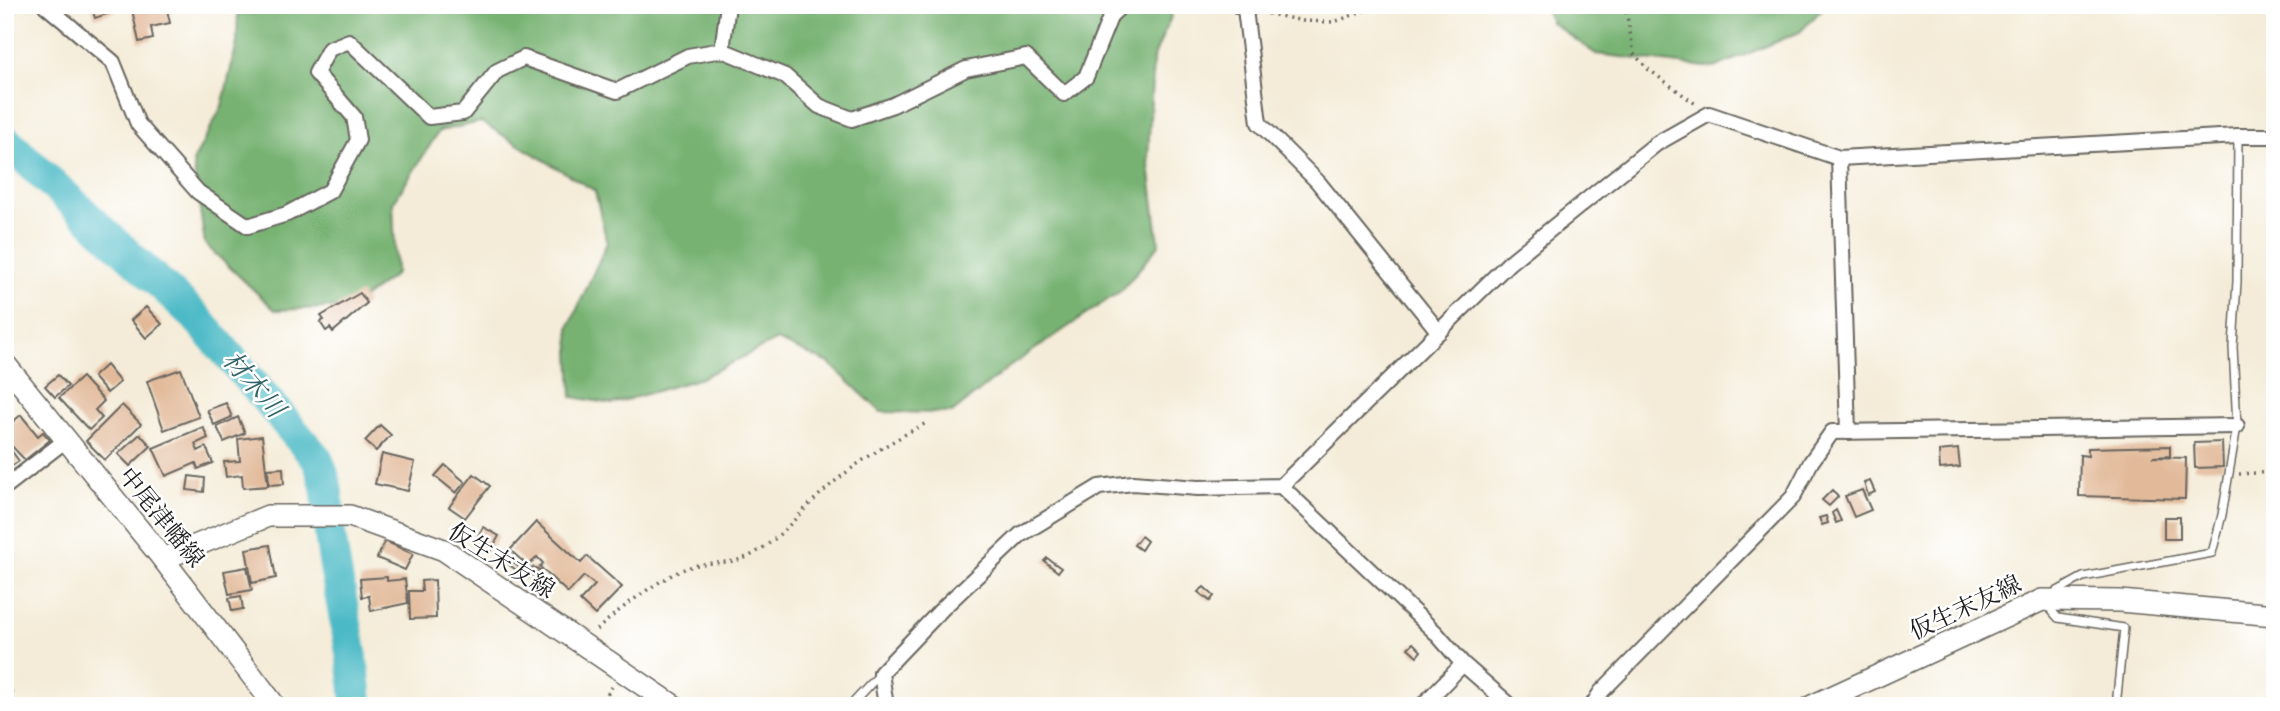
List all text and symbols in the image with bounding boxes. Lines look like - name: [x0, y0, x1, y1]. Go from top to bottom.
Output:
- water label: 材木川: [216, 343, 294, 427]
- street label: 中尾津幡線: [112, 461, 212, 573]
- street label: 仮生末友線: [443, 515, 561, 605]
- street label: 仮生末友線: [1904, 568, 2026, 646]

